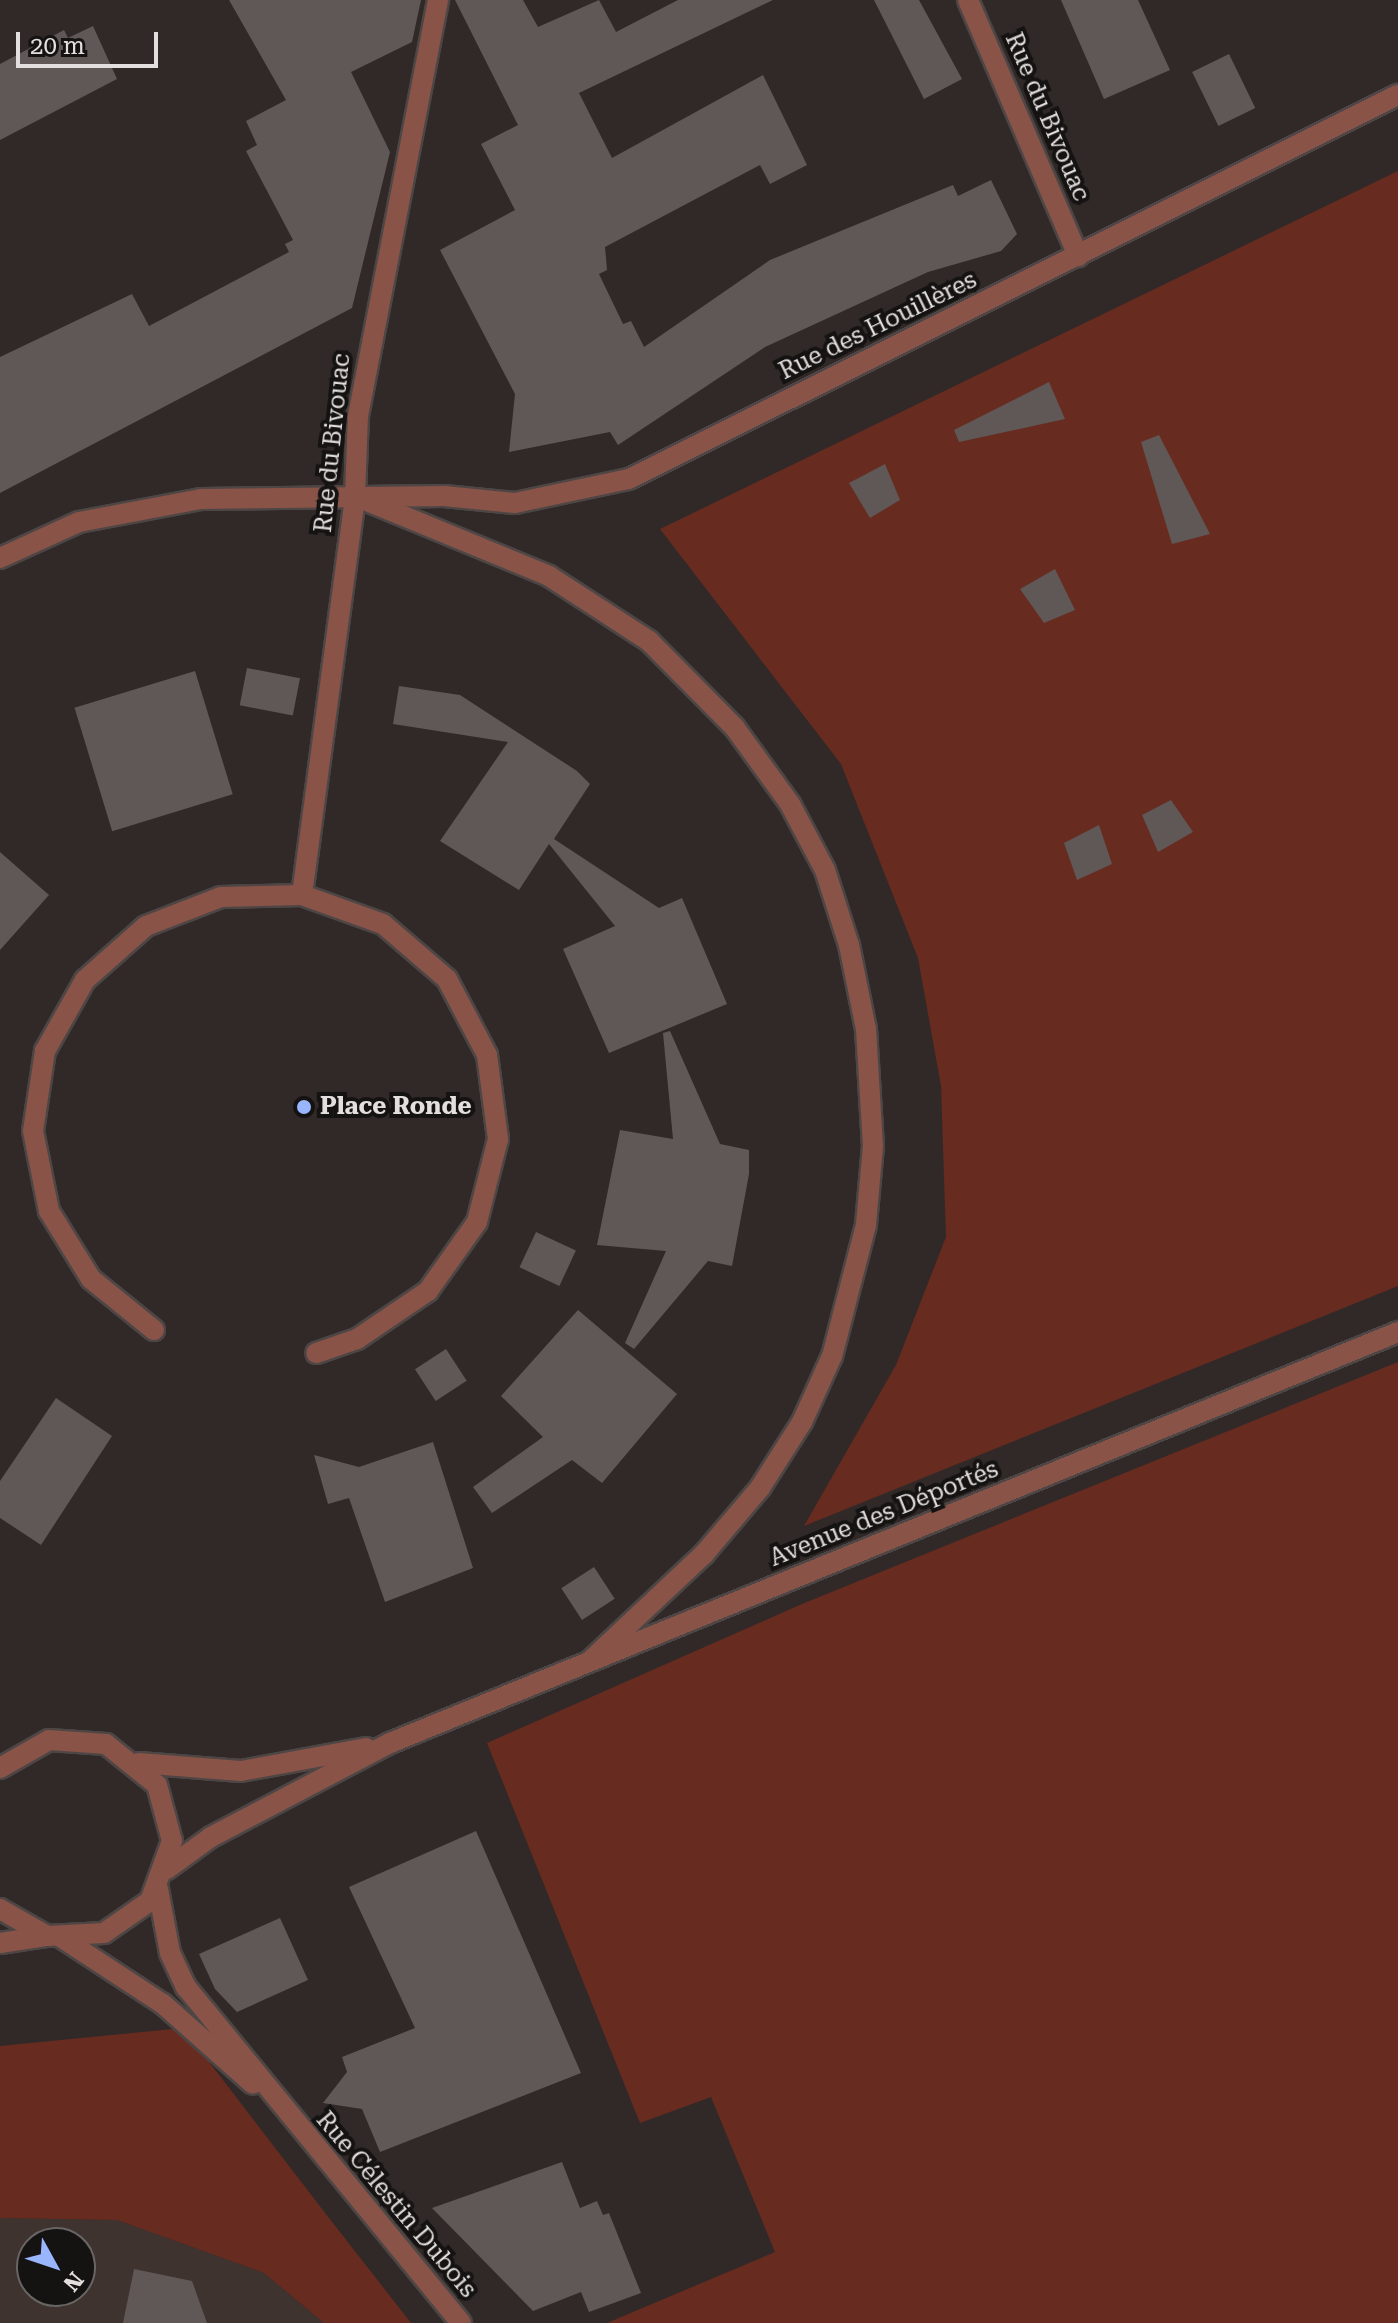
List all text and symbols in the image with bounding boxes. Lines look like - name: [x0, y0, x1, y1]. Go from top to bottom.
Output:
- scale bar: [20, 16, 162, 66]
- street label: Rue du Bivouac: [999, 29, 1095, 205]
- text: 20 m: [30, 32, 85, 60]
- street label: Rue des Houillères: [775, 266, 981, 386]
- street label: Rue du Bivouac: [309, 352, 357, 534]
- place label: Place Ronde: [320, 1093, 472, 1121]
- marker: Place Ronde: [295, 1098, 313, 1116]
- street label: Avenue des Déportés: [766, 1455, 1002, 1573]
- street label: Rue Célestin Dubois: [310, 2106, 482, 2304]
- north arrow: [16, 2227, 96, 2307]
- text: N: [58, 2267, 88, 2296]

